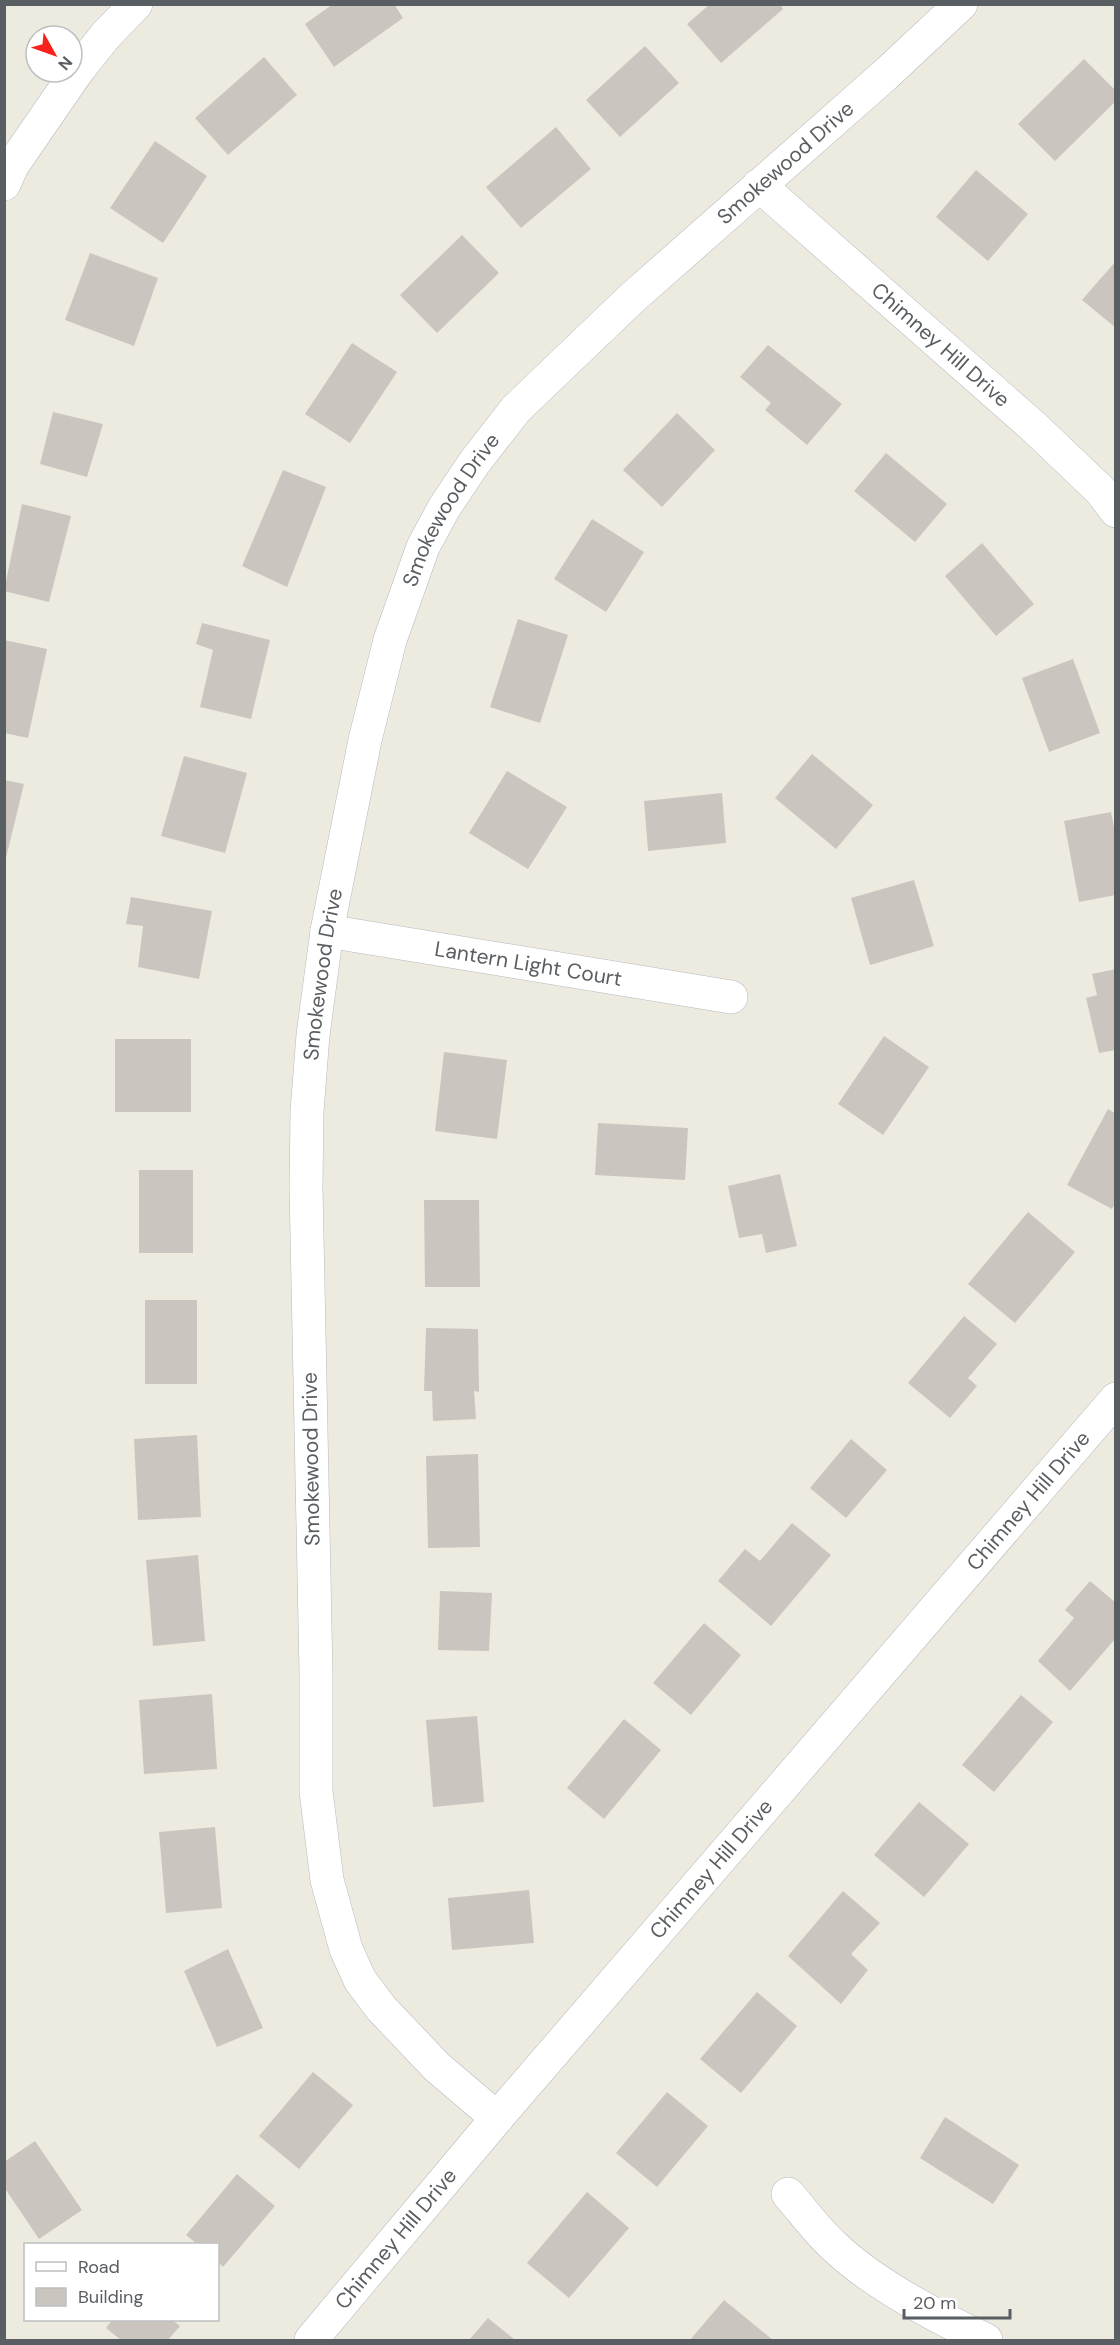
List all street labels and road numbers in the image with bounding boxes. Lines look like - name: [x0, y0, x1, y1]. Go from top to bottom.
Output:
- street label: Smokewood Drive: [711, 95, 860, 231]
- street label: Chimney Hill Drive: [865, 276, 1016, 414]
- street label: Smokewood Drive: [396, 427, 506, 590]
- street label: Smokewood Drive: [297, 886, 349, 1062]
- street label: Lantern Light Court: [433, 935, 624, 993]
- street label: Smokewood Drive: [295, 1372, 327, 1546]
- street label: Chimney Hill Drive: [960, 1425, 1096, 1577]
- street label: Chimney Hill Drive: [643, 1793, 779, 1945]
- street label: Chimney Hill Drive: [329, 2162, 463, 2315]

